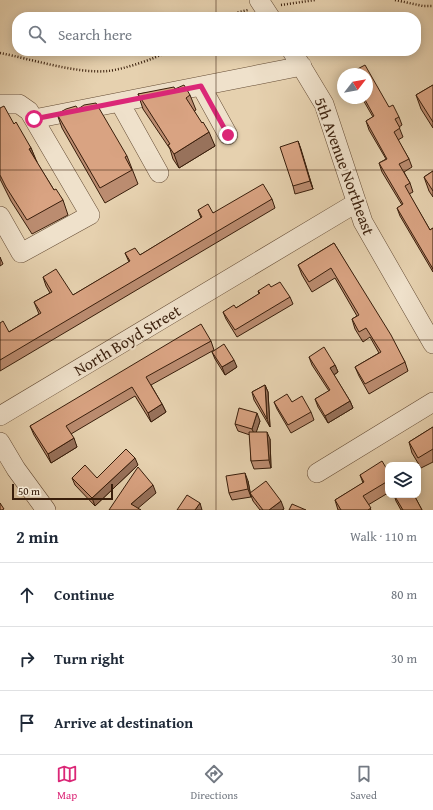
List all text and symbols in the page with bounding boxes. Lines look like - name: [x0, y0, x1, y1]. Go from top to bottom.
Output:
- search box: [12, 12, 421, 56]
- icon: search: [26, 23, 48, 45]
- text: Search here: [58, 24, 132, 45]
- north arrow: [337, 68, 373, 104]
- street label: 5th Avenue Northeast: [309, 94, 381, 239]
- route start: [25, 110, 43, 128]
- route end: [219, 126, 237, 144]
- street label: North Boyd Street: [69, 298, 185, 381]
- map controls: [385, 462, 421, 498]
- button: layers: [385, 462, 421, 498]
- scale bar: [12, 482, 113, 501]
- text: 50 m: [18, 483, 40, 499]
- text: 2 min: [16, 524, 58, 549]
- text: Walk · 110 m: [350, 527, 417, 546]
- icon: ahead: [16, 584, 38, 606]
- text: Continue: [54, 584, 115, 605]
- text: 80 m: [391, 585, 417, 604]
- icon: right: [16, 648, 38, 670]
- text: Turn right: [54, 648, 125, 669]
- text: 30 m: [391, 649, 417, 668]
- icon: arrive: [16, 712, 38, 734]
- text: Arrive at destination: [54, 712, 193, 733]
- tab: Map: [56, 763, 78, 803]
- tab: Directions: [191, 763, 238, 803]
- tab: Saved: [350, 763, 377, 803]

